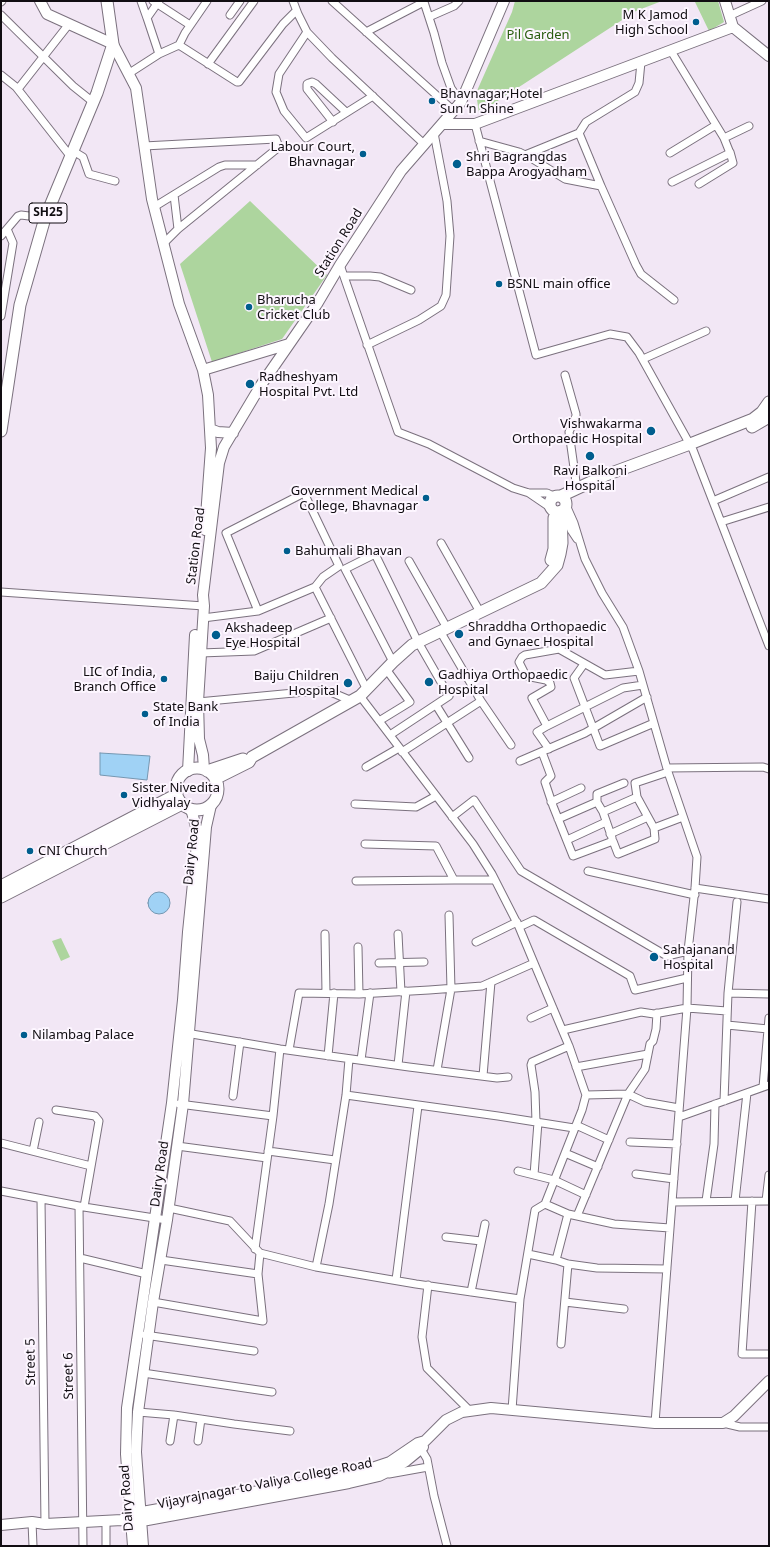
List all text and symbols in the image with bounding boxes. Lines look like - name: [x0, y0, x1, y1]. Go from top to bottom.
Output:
- place label: M K Jamod High School: [615, 7, 688, 38]
- marker: M K Jamod High School: [691, 17, 701, 27]
- park label: Pil Garden: [506, 27, 570, 43]
- place label: Bhavnagar;Hotel Sun ‘n Shine: [440, 86, 543, 117]
- marker: Bhavnagar;Hotel Sun ‘n Shine: [427, 96, 437, 106]
- place label: Labour Court, Bhavnagar: [271, 139, 355, 170]
- marker: Labour Court, Bhavnagar: [358, 149, 368, 159]
- place label: Shri Bagrangdas Bappa Arogyadham: [466, 149, 587, 180]
- marker: Shri Bagrangdas Bappa Arogyadham: [451, 158, 463, 170]
- road number: SH25: [29, 203, 67, 223]
- street label: Station Road: [312, 206, 366, 280]
- place label: BSNL main office: [507, 276, 611, 292]
- marker: BSNL main office: [494, 279, 504, 289]
- place label: Bharucha Cricket Club: [257, 292, 330, 323]
- marker: Bharucha Cricket Club: [244, 302, 254, 312]
- place label: Radheshyam Hospital Pvt. Ltd: [259, 369, 358, 400]
- marker: Radheshyam Hospital Pvt. Ltd: [244, 378, 256, 390]
- place label: Vishwakarma Orthopaedic Hospital: [512, 416, 642, 447]
- marker: Vishwakarma Orthopaedic Hospital: [645, 425, 657, 437]
- marker: Ravi Balkoni Hospital: [584, 450, 596, 462]
- place label: Ravi Balkoni Hospital: [553, 463, 627, 494]
- place label: Government Medical College, Bhavnagar: [291, 483, 418, 514]
- marker: Government Medical College, Bhavnagar: [421, 493, 431, 503]
- street label: Station Road: [184, 506, 208, 586]
- place label: Bahumali Bhavan: [295, 543, 402, 559]
- marker: Bahumali Bhavan: [282, 546, 292, 556]
- place label: Shraddha Orthopaedic and Gynaec Hospital: [468, 619, 607, 650]
- place label: Akshadeep Eye Hospital: [225, 620, 300, 651]
- marker: Shraddha Orthopaedic and Gynaec Hospital: [453, 628, 465, 640]
- marker: Akshadeep Eye Hospital: [210, 629, 222, 641]
- place label: LIC of India, Branch Office: [73, 664, 156, 695]
- place label: Gadhiya Orthopaedic Hospital: [438, 667, 568, 698]
- place label: Baiju Children Hospital: [254, 668, 339, 699]
- marker: LIC of India, Branch Office: [159, 674, 169, 684]
- marker: Gadhiya Orthopaedic Hospital: [423, 676, 435, 688]
- marker: Baiju Children Hospital: [342, 677, 354, 689]
- place label: State Bank of India: [153, 699, 218, 730]
- marker: State Bank of India: [140, 709, 150, 719]
- place label: Sister Nivedita Vidhyalay: [132, 780, 220, 811]
- marker: Sister Nivedita Vidhyalay: [119, 790, 129, 800]
- street label: Dairy Road: [181, 818, 203, 886]
- place label: CNI Church: [38, 843, 108, 859]
- marker: CNI Church: [25, 846, 35, 856]
- place label: Sahajanand Hospital: [663, 942, 735, 973]
- marker: Sahajanand Hospital: [648, 951, 660, 963]
- place label: Nilambag Palace: [32, 1027, 134, 1043]
- marker: Nilambag Palace: [19, 1030, 29, 1040]
- street label: Dairy Road: [148, 1140, 172, 1208]
- street label: Street 5: [23, 1338, 39, 1386]
- street label: Street 6: [61, 1352, 77, 1400]
- street label: Vijayrajnagar to Valiya College Road: [156, 1456, 374, 1512]
- street label: Dairy Road: [117, 1464, 137, 1532]

